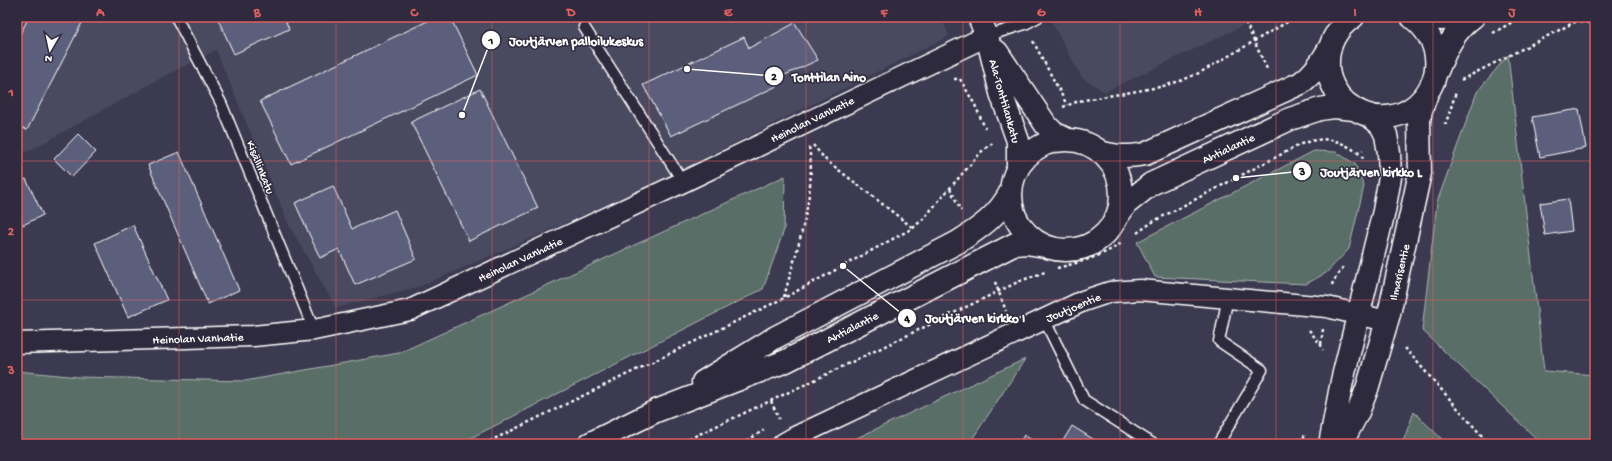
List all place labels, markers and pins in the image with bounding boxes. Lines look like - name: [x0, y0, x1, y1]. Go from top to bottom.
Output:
- callout: Joutjärven palloilukeskus: [481, 28, 652, 53]
- callout: Tonttilan Aino: [764, 64, 874, 89]
- callout: Joutjärven kirkko L: [1292, 159, 1429, 184]
- callout: Joutjärven kirkko I: [897, 305, 1033, 330]

